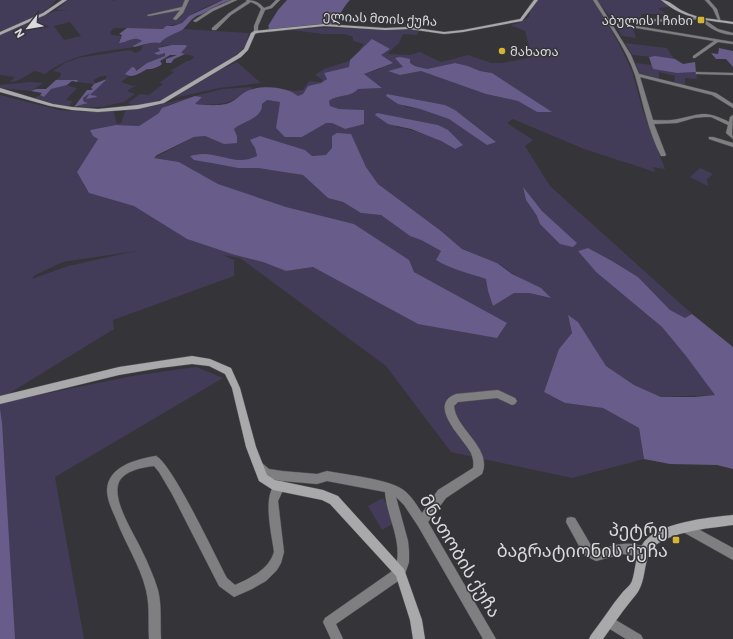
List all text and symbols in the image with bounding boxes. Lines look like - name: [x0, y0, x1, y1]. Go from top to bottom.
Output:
- street label: ელიას მთის ქუჩა: [322, 7, 437, 30]
- north arrow: [8, 8, 48, 48]
- place label: აბულის I ჩიხი: [602, 12, 693, 29]
- marker: აბულის I ჩიხი: [696, 15, 706, 25]
- text: N: [11, 27, 27, 40]
- place label: მახათა: [510, 43, 559, 59]
- marker: მახათა: [497, 46, 507, 56]
- street label: მნათობის ქუჩა: [415, 490, 506, 622]
- place label: პეტრე ბაგრატიონის ქუჩა: [497, 518, 668, 562]
- marker: პეტრე ბაგრატიონის ქუჩა: [671, 535, 681, 545]

